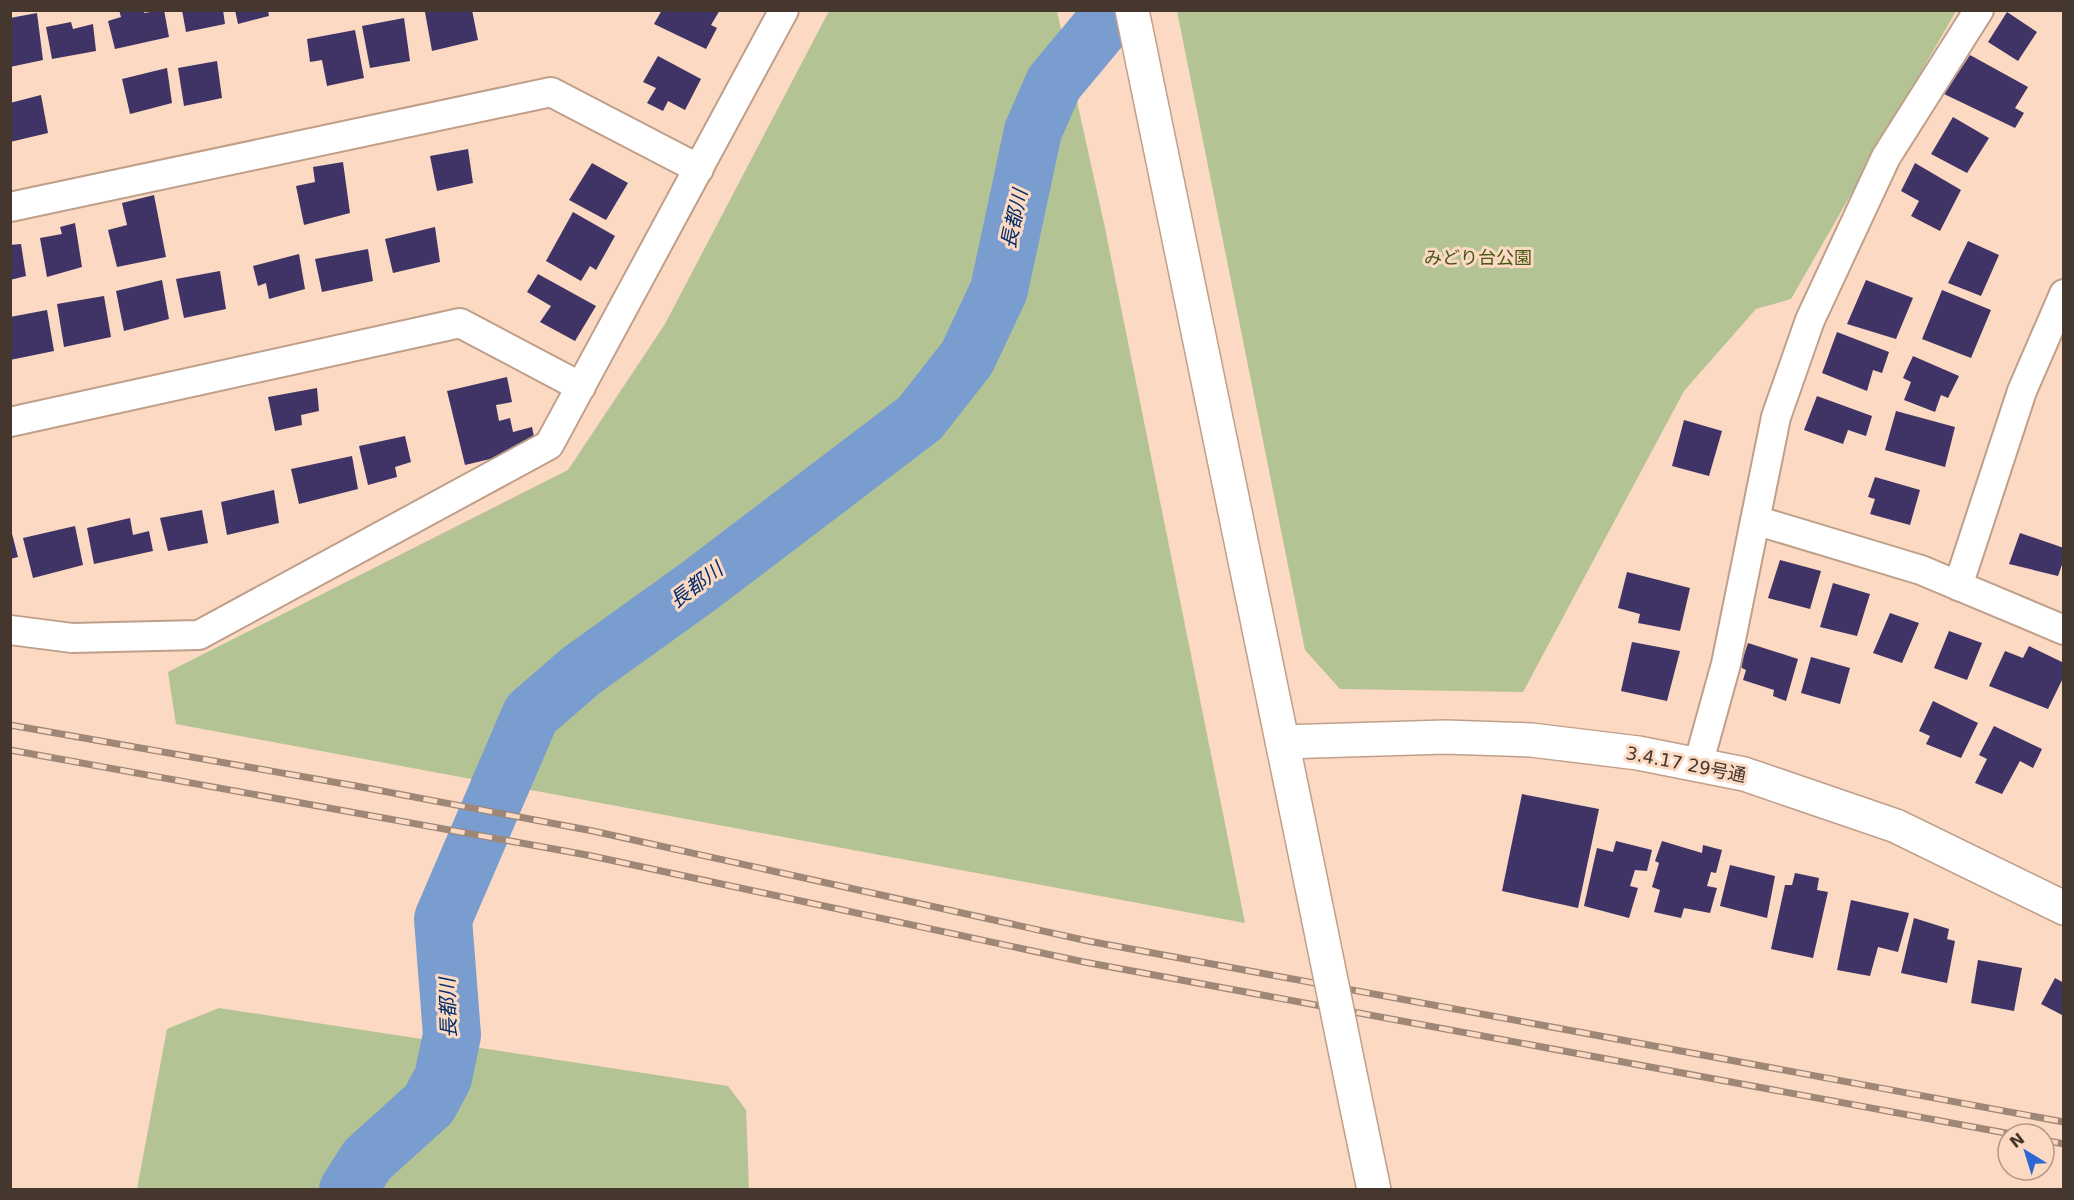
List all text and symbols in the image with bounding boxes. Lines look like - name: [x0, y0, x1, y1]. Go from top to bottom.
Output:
- water label: 長都川: [996, 185, 1032, 251]
- park label: みどり台公園: [1424, 247, 1532, 268]
- water label: 長都川: [665, 556, 729, 613]
- street label: 3.4.17 29号通: [1624, 742, 1748, 786]
- water label: 長都川: [435, 976, 461, 1038]
- north arrow: [1996, 1122, 2056, 1182]
- text: N: [2006, 1129, 2028, 1152]

